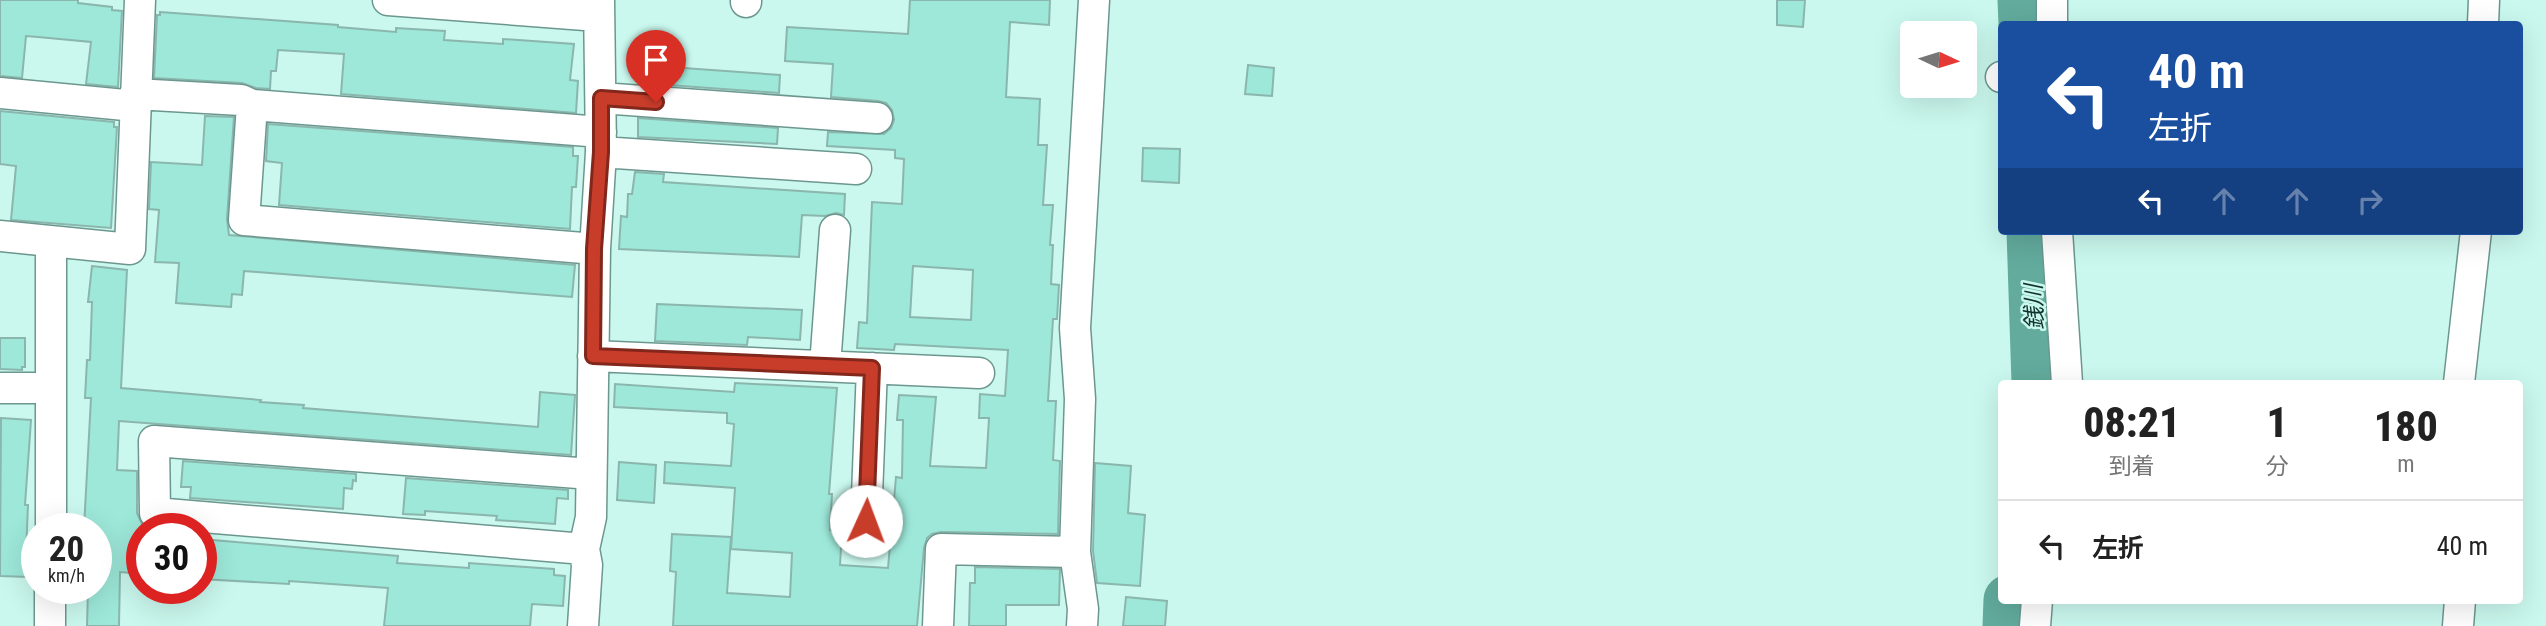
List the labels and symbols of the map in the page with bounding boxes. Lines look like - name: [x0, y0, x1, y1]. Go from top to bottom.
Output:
- north arrow: [1900, 21, 1978, 98]
- pin: [626, 30, 686, 102]
- water label: 銭川: [2020, 281, 2049, 330]
- position arrow: [829, 484, 903, 558]
- speed limit sign: 30: [126, 513, 217, 604]

